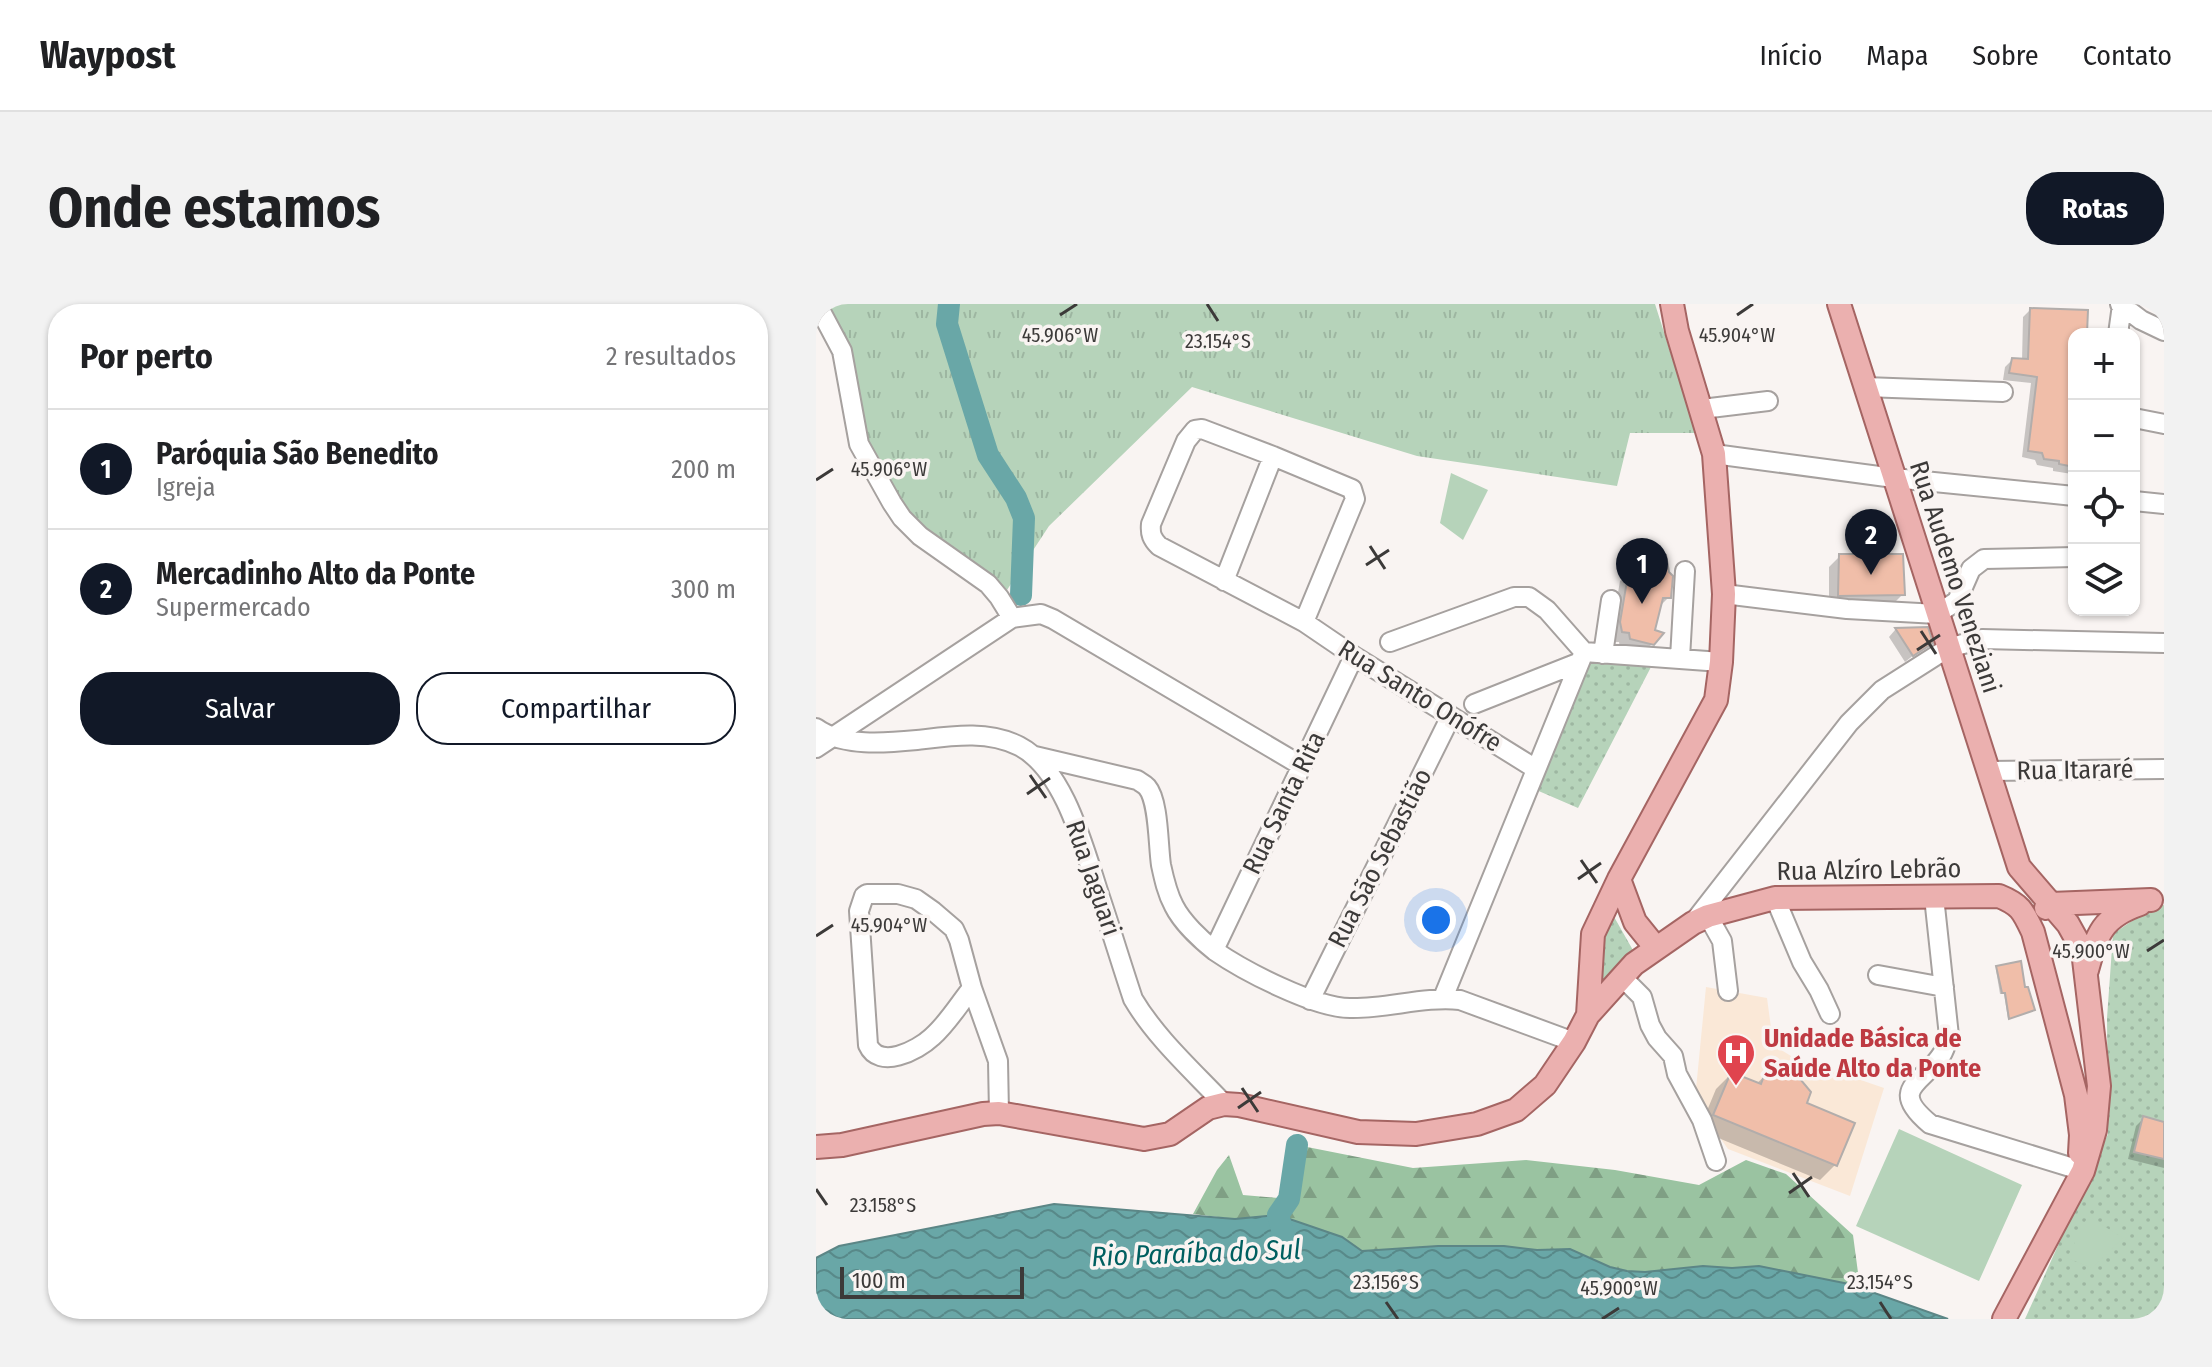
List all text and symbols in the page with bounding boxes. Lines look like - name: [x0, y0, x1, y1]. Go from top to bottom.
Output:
- text: Waypost: [40, 32, 176, 78]
- text: Início: [1759, 39, 1822, 72]
- text: Mapa: [1866, 39, 1928, 72]
- text: Sobre: [1972, 39, 2039, 72]
- text: Contato: [2083, 39, 2172, 72]
- button: Rotas: [2026, 172, 2164, 245]
- text: Onde estamos: [48, 175, 380, 242]
- text: 45.906°W: [1022, 323, 1098, 347]
- text: 45.904°W: [1699, 323, 1775, 347]
- map controls: [2068, 328, 2140, 616]
- button: +: [2068, 328, 2140, 400]
- text: 23.154°S: [1185, 329, 1251, 353]
- text: Por perto: [80, 336, 213, 377]
- text: 2 resultados: [606, 341, 736, 372]
- button: −: [2068, 400, 2140, 472]
- text: Paróquia São Benedito: [156, 436, 439, 472]
- text: 1: [101, 454, 112, 485]
- text: 200 m: [671, 454, 736, 485]
- text: 45.906°W: [851, 457, 927, 481]
- street label: Rua Audemo Veneziani: [1903, 457, 2007, 697]
- text: Igreja: [156, 472, 216, 503]
- button: locate: [2068, 472, 2140, 544]
- pin: 2: [1845, 509, 1897, 575]
- pin: 1: [1616, 538, 1668, 604]
- button: layers: [2068, 544, 2140, 616]
- text: Mercadinho Alto da Ponte: [156, 556, 475, 592]
- text: 2: [100, 574, 112, 605]
- text: 300 m: [671, 574, 736, 605]
- text: Supermercado: [156, 592, 311, 623]
- street label: Rua Santo Onófre: [1333, 633, 1507, 759]
- button: Salvar: [80, 672, 400, 745]
- button: Compartilhar: [416, 672, 736, 745]
- street label: Rua Santa Rita: [1236, 727, 1332, 879]
- street label: Rua Itararé: [2016, 753, 2134, 787]
- street label: Rua São Sebastião: [1322, 763, 1438, 953]
- street label: Rua Jaguari: [1059, 816, 1127, 940]
- street label: Rua Alzíro Lebrão: [1776, 853, 1962, 887]
- your location: [1416, 900, 1456, 940]
- text: 45.904°W: [851, 913, 927, 937]
- text: 45.900°W: [2052, 939, 2130, 963]
- place label: Unidade Básica de Saúde Alto da Ponte: [1764, 1023, 1981, 1084]
- hospital icon: Unidade Básica de Saúde Alto da Ponte: [1715, 1032, 1757, 1087]
- text: 23.158°S: [850, 1193, 916, 1217]
- water label: Rio Paraíba do Sul: [1091, 1233, 1301, 1273]
- scale bar: [840, 1263, 1024, 1299]
- text: 100 m: [852, 1267, 906, 1294]
- text: 23.156°S: [1353, 1270, 1419, 1294]
- text: 23.154°S: [1847, 1270, 1913, 1294]
- text: 45.900°W: [1580, 1276, 1658, 1300]

